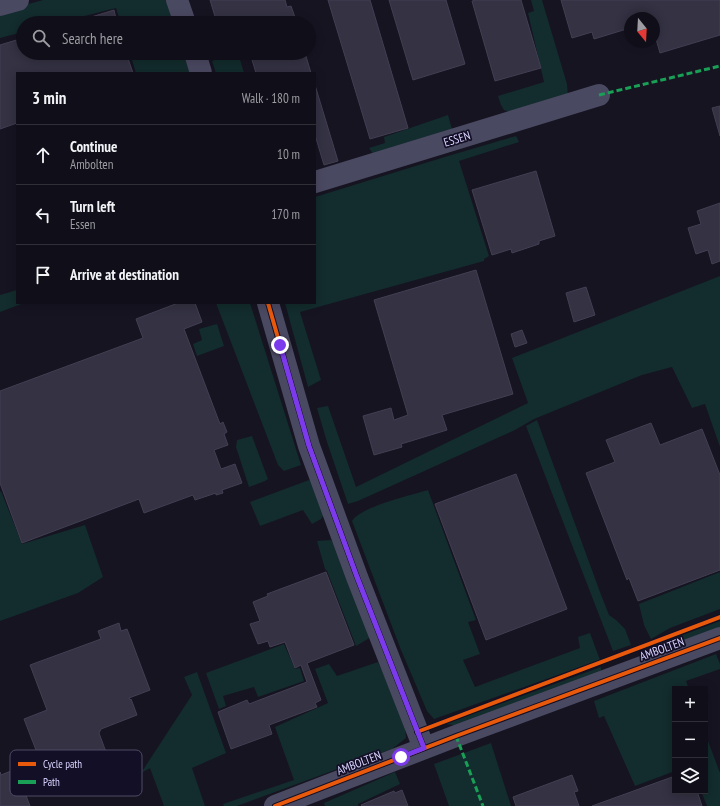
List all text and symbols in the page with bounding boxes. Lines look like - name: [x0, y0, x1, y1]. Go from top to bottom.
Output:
- north arrow: [624, 12, 660, 48]
- search box: [16, 16, 316, 60]
- icon: search: [30, 27, 52, 49]
- text: Search here: [62, 29, 123, 48]
- text: 3 min: [32, 87, 66, 109]
- text: Walk · 180 m: [242, 90, 300, 107]
- street label: ESSEN: [442, 127, 472, 150]
- text: Continue: [70, 137, 117, 156]
- icon: ahead: [32, 144, 54, 166]
- text: 10 m: [277, 146, 300, 163]
- text: Ambolten: [70, 156, 113, 173]
- text: Turn left: [70, 197, 115, 216]
- icon: left: [32, 204, 54, 226]
- text: 170 m: [271, 206, 300, 223]
- text: Essen: [70, 216, 95, 233]
- icon: arrive: [32, 264, 54, 286]
- text: Arrive at destination: [70, 265, 179, 284]
- route end: [271, 336, 289, 354]
- street label: AMBOLTEN: [638, 634, 686, 663]
- map controls: [672, 686, 708, 794]
- button: +: [672, 686, 708, 722]
- button: −: [672, 722, 708, 758]
- street label: AMBOLTEN: [335, 747, 383, 778]
- route start: [392, 748, 410, 766]
- legend: [10, 750, 142, 796]
- text: Cycle path: [43, 757, 82, 771]
- button: layers: [672, 758, 708, 794]
- text: Path: [43, 775, 60, 789]

